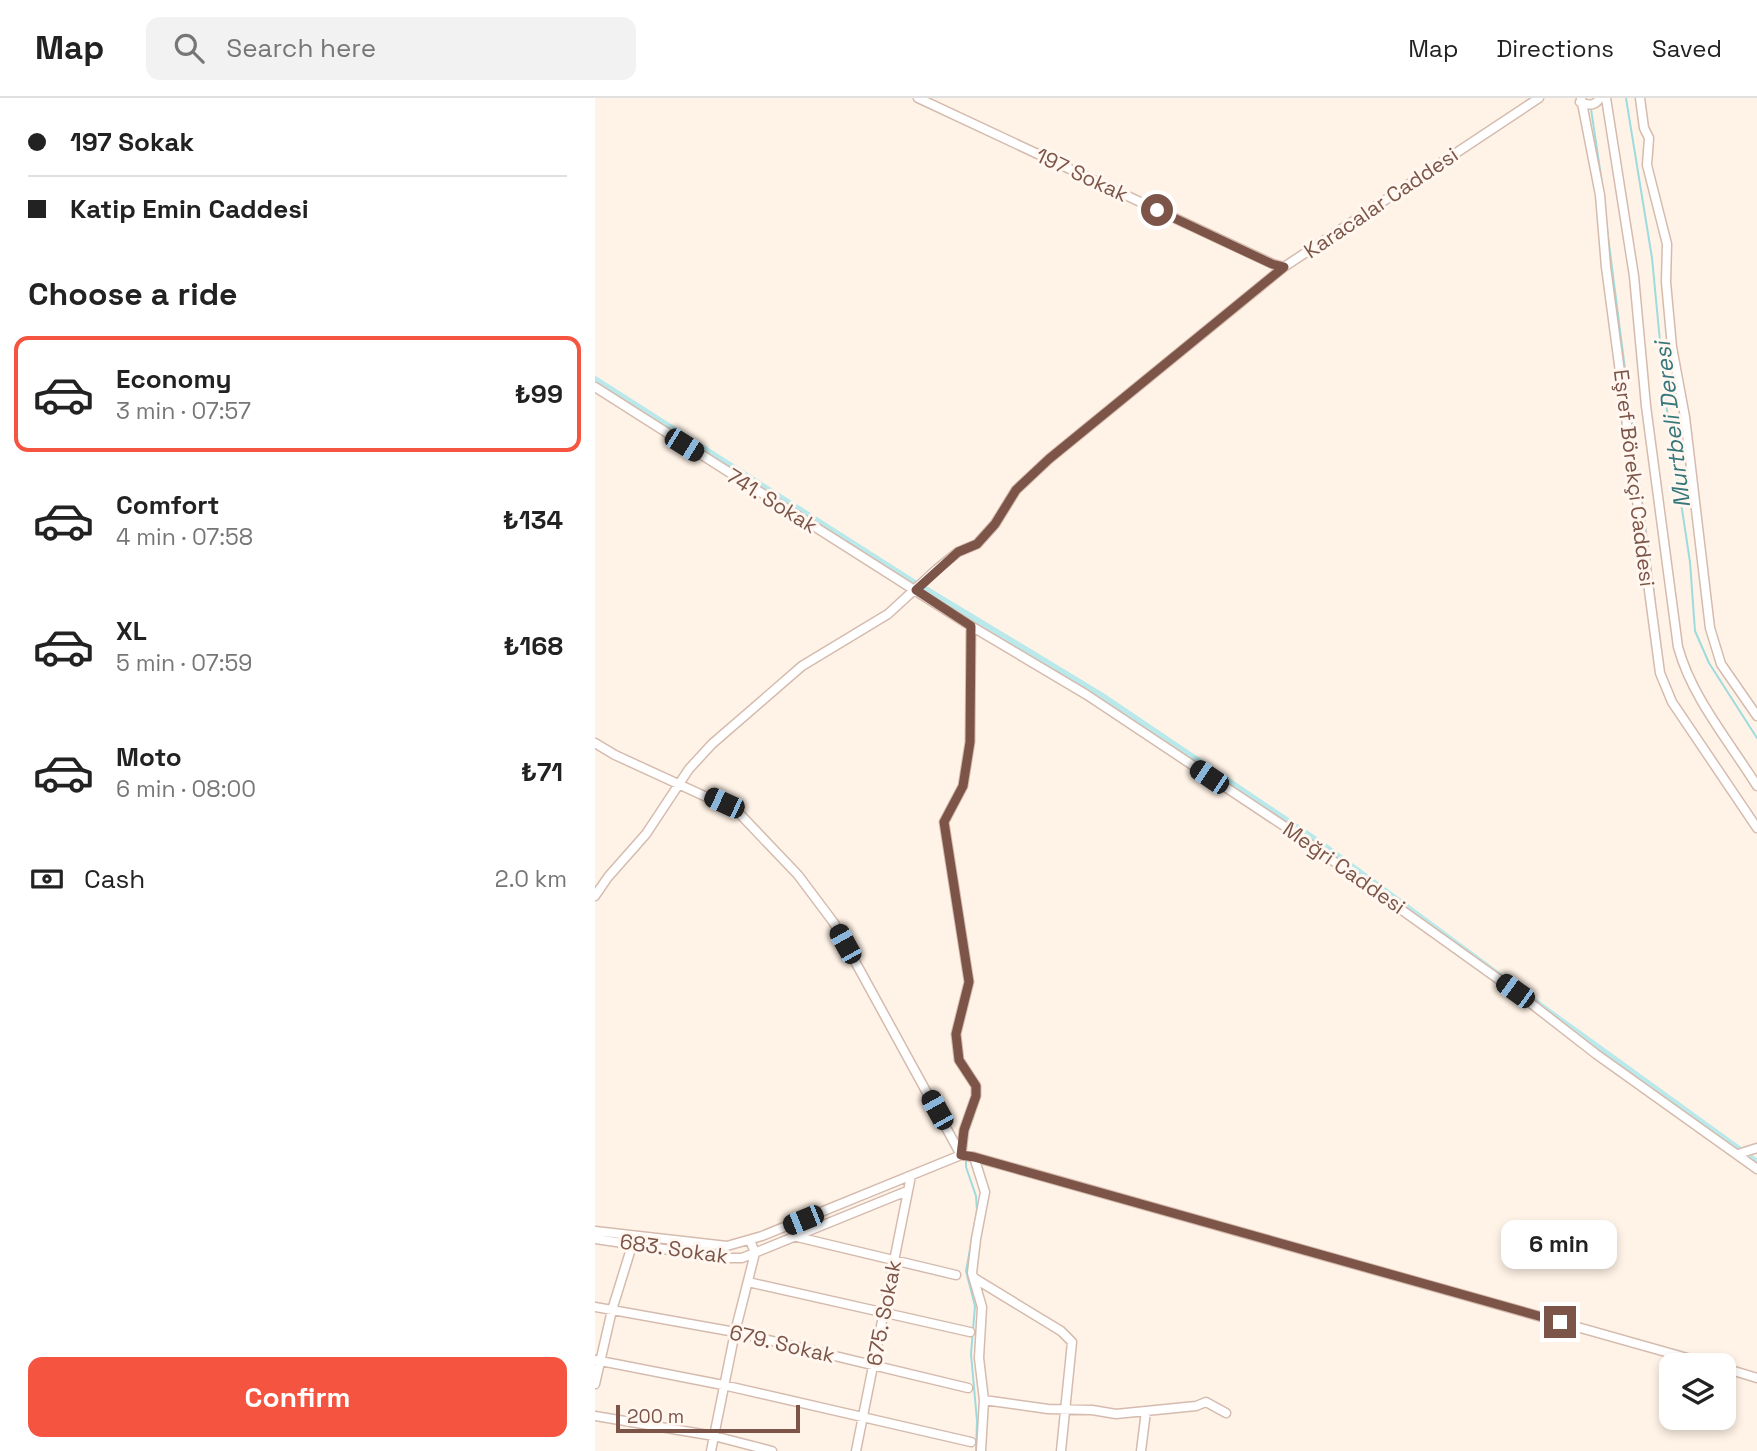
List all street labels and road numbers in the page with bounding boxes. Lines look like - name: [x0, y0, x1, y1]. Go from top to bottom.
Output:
- street label: 197 Sokak: [1032, 141, 1133, 208]
- street label: Karacalar Caddesi: [1298, 141, 1463, 264]
- street label: Eşref Börekçi Caddesi: [1608, 368, 1661, 588]
- street label: 741. Sokak: [722, 462, 823, 539]
- street label: Meğri Caddesi: [1278, 815, 1411, 920]
- street label: 683. Sokak: [618, 1228, 730, 1269]
- street label: 675. Sokak: [860, 1258, 907, 1368]
- street label: 679. Sokak: [727, 1318, 837, 1369]

